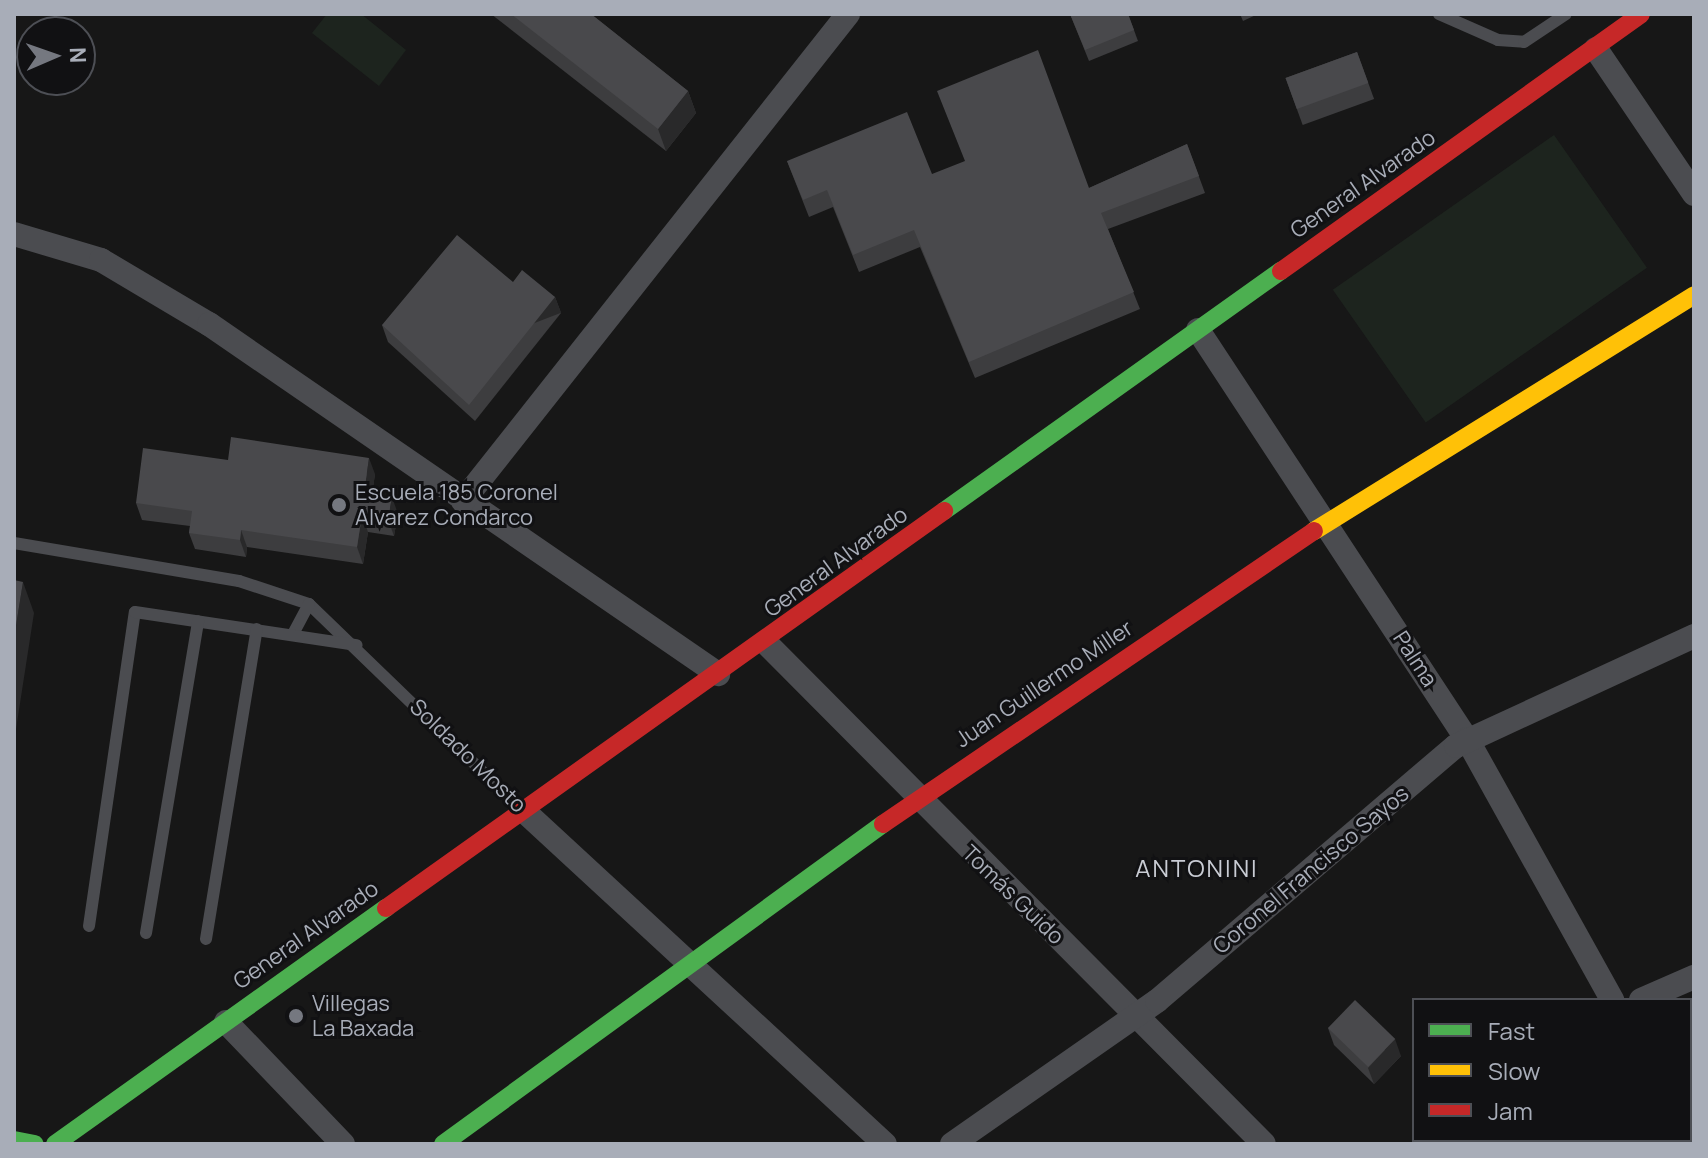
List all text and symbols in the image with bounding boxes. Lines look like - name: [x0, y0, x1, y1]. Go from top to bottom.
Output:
- north arrow: [16, 16, 96, 96]
- text: N: [63, 47, 93, 64]
- street label: General Alvarado: [1286, 124, 1440, 244]
- place label: Escuela 185 Coronel Alvarez Condarco: [355, 479, 558, 530]
- marker: Escuela 185 Coronel Alvarez Condarco: [330, 496, 348, 514]
- street label: General Alvarado: [759, 501, 913, 623]
- street label: Juan Guillermo Miller: [950, 615, 1138, 753]
- street label: Palma: [1387, 626, 1443, 692]
- street label: Soldado Mosto: [404, 694, 532, 818]
- street label: Coronel Francisco Sayos: [1208, 780, 1414, 960]
- street label: Tomás Guido: [957, 840, 1069, 950]
- district label: ANTONINI: [1135, 854, 1259, 882]
- street label: General Alvarado: [229, 875, 383, 995]
- place label: Villegas La Baxada: [312, 990, 414, 1042]
- legend: [1412, 998, 1692, 1142]
- marker: Villegas La Baxada: [287, 1007, 305, 1025]
- text: Fast: [1488, 1014, 1535, 1047]
- text: Slow: [1488, 1054, 1541, 1087]
- text: Jam: [1488, 1094, 1533, 1127]

